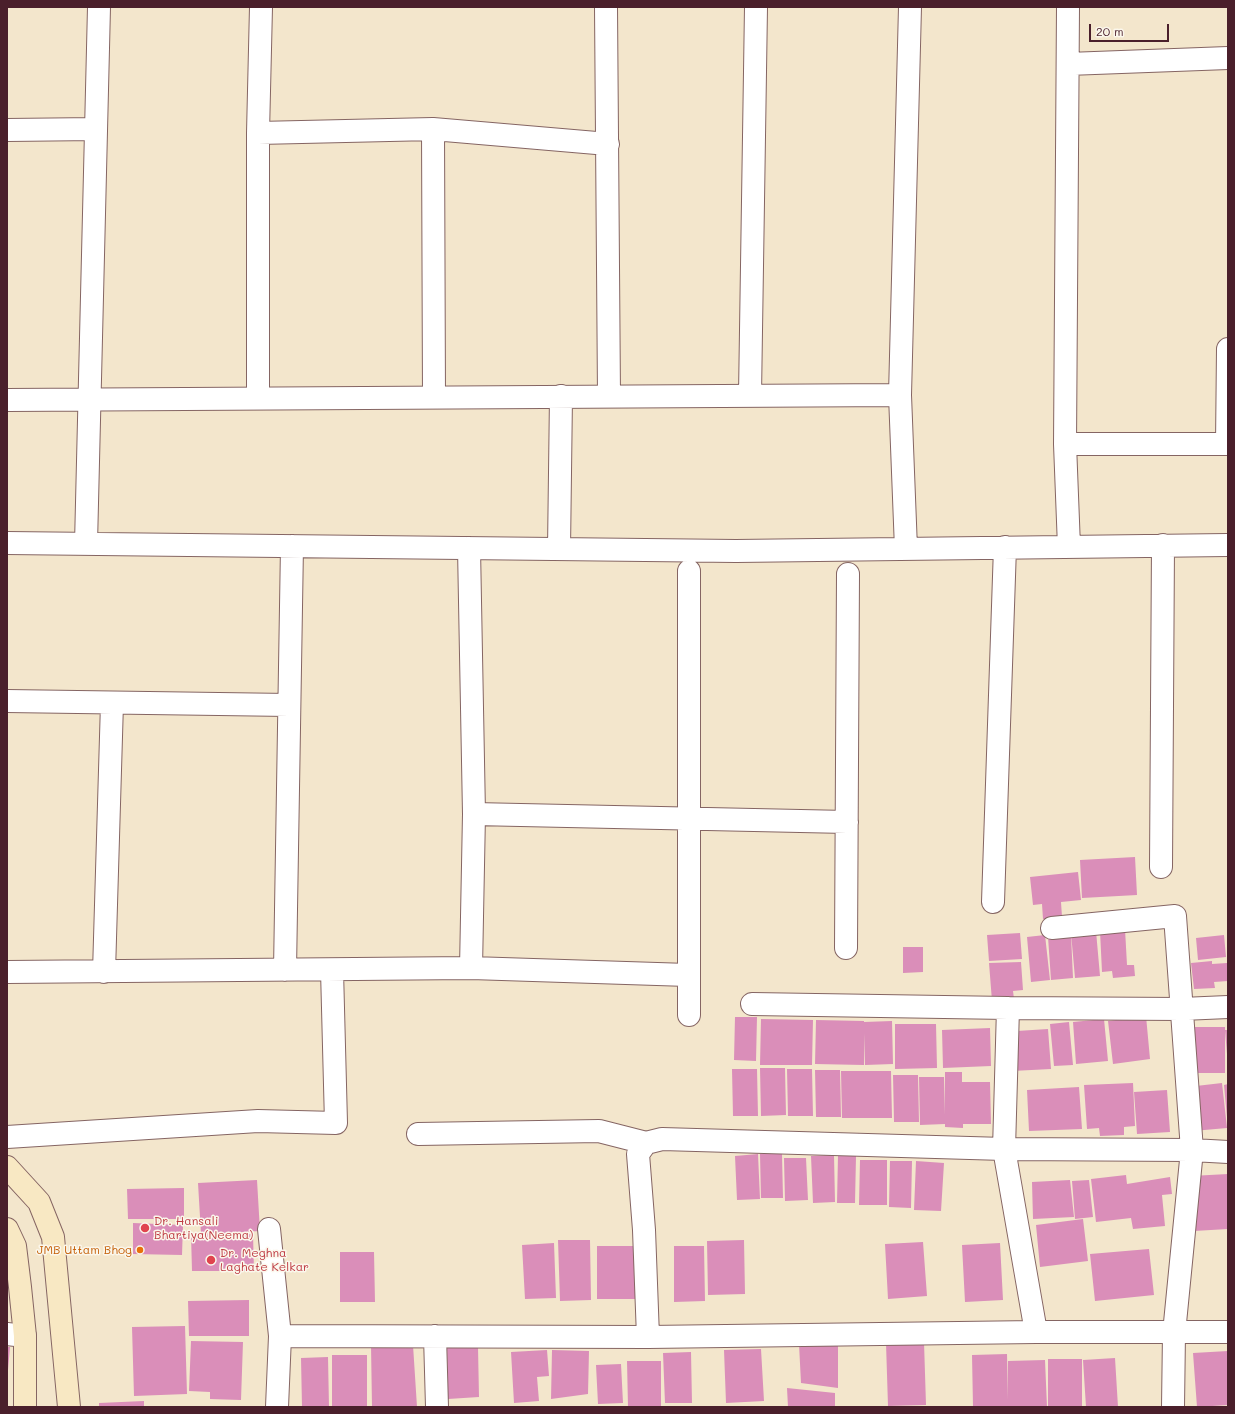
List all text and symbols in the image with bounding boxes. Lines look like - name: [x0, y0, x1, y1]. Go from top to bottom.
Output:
- scale bar: [1091, 16, 1171, 42]
- text: 20 m: [1096, 23, 1124, 39]
- place label: Dr. Hansali Bhartiya(Neema): [154, 1214, 253, 1242]
- marker: Dr. Hansali Bhartiya(Neema): [139, 1222, 151, 1234]
- place label: JMB Uttam Bhog: [37, 1243, 132, 1257]
- marker: JMB Uttam Bhog: [135, 1245, 145, 1255]
- place label: Dr. Meghna Laghate Kelkar: [220, 1246, 309, 1274]
- marker: Dr. Meghna Laghate Kelkar: [205, 1254, 217, 1266]

